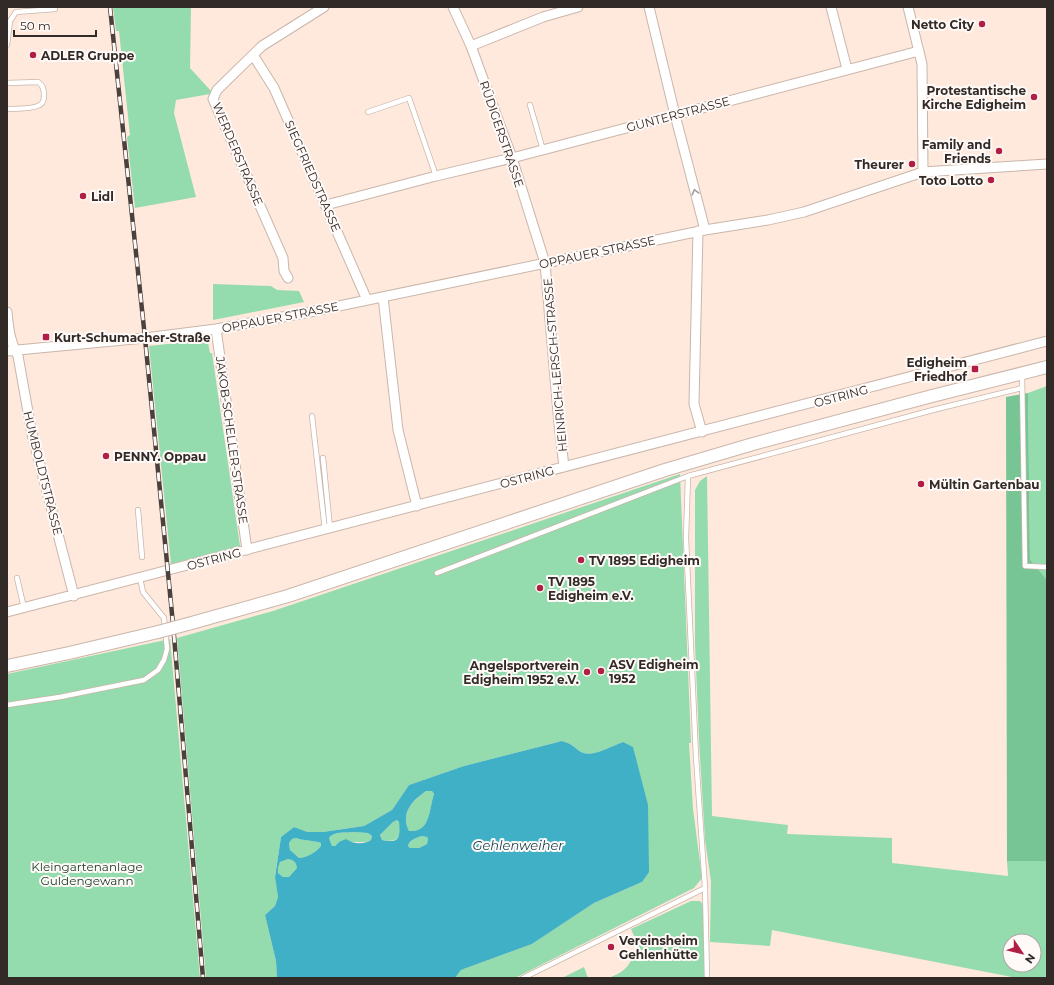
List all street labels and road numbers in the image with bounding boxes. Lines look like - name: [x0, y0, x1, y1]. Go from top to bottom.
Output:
- street label: RÜDIGERSTRASSE: [477, 79, 527, 189]
- street label: GUNTERSTRASSE: [625, 93, 731, 135]
- street label: WERDERSTRASSE: [209, 100, 267, 208]
- street label: SIEGFRIEDSTRASSE: [282, 118, 344, 234]
- street label: OPPAUER STRASSE: [537, 232, 657, 272]
- street label: HEINRICH-LERSCH-STRASSE: [540, 278, 570, 452]
- street label: OPPAUER STRASSE: [220, 298, 340, 336]
- street label: JAKOB-SCHELLER-STRASSE: [213, 354, 251, 525]
- street label: OSTRING: [812, 382, 870, 410]
- street label: HUMBOLDTSTRASSE: [20, 409, 66, 537]
- street label: OSTRING: [498, 463, 556, 491]
- street label: OSTRING: [185, 545, 243, 573]

